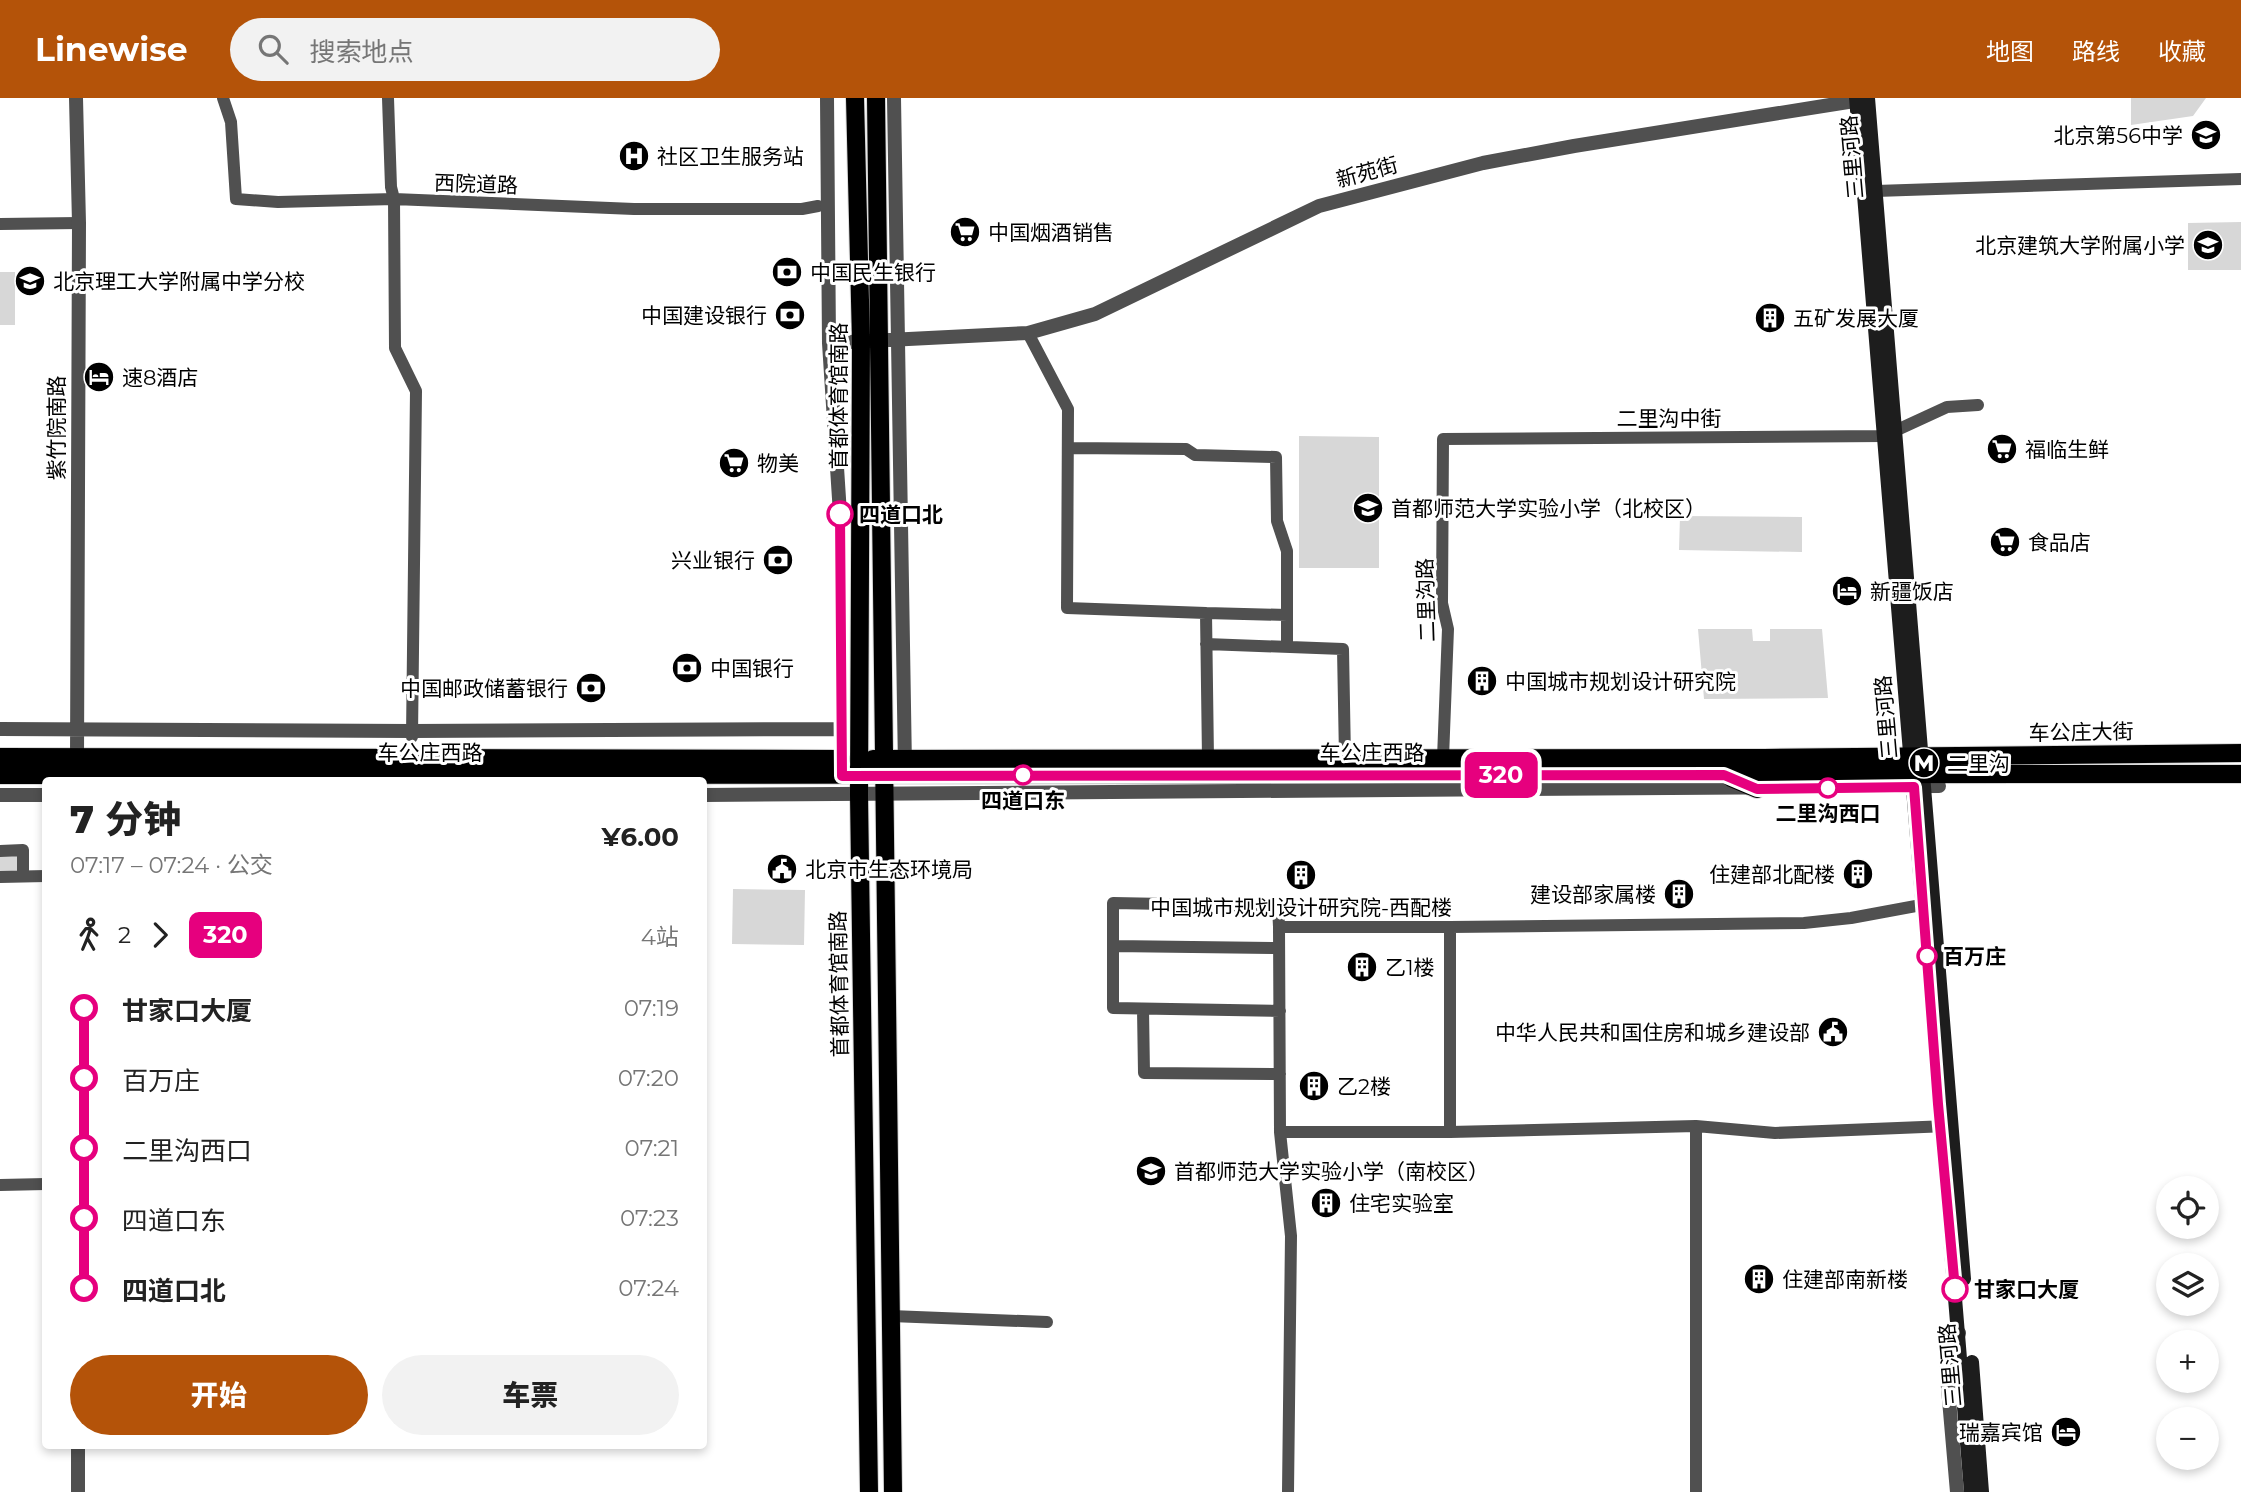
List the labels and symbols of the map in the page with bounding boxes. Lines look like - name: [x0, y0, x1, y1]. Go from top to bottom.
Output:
- street label: 三里河路: [1836, 114, 1868, 200]
- school or university icon: 北京第56中学: [2189, 118, 2223, 152]
- place label: 北京第56中学: [2053, 123, 2183, 148]
- hospital icon: 社区卫生服务站: [617, 139, 651, 173]
- place label: 社区卫生服务站: [657, 144, 804, 169]
- street label: 新苑街: [1333, 152, 1401, 192]
- street label: 西院道路: [434, 170, 518, 198]
- supermarket icon: 中国烟酒销售: [948, 215, 982, 249]
- place label: 中国烟酒销售: [988, 220, 1114, 245]
- school or university icon: 北京建筑大学附属小学: [2191, 228, 2225, 262]
- place label: 北京建筑大学附属小学: [1975, 233, 2185, 258]
- bank icon: 中国民生银行: [770, 255, 804, 289]
- place label: 中国民生银行: [810, 260, 936, 285]
- school or university icon: 北京理工大学附属中学分校: [13, 264, 47, 298]
- place label: 北京理工大学附属中学分校: [53, 269, 305, 294]
- bank icon: 中国建设银行: [773, 298, 807, 332]
- building icon: 五矿发展大厦: [1753, 301, 1787, 335]
- place label: 中国建设银行: [641, 303, 767, 328]
- place label: 五矿发展大厦: [1793, 306, 1919, 331]
- street label: 首都体育馆南路: [826, 323, 851, 470]
- hotel icon: 速8酒店: [82, 360, 116, 394]
- place label: 速8酒店: [122, 365, 198, 390]
- street label: 紫竹院南路: [44, 376, 69, 481]
- street label: 二里沟中街: [1617, 406, 1722, 431]
- supermarket icon: 福临生鲜: [1985, 432, 2019, 466]
- place label: 福临生鲜: [2025, 437, 2109, 462]
- supermarket icon: 物美: [717, 446, 751, 480]
- place label: 物美: [757, 451, 799, 476]
- school or university icon: 首都师范大学实验小学（北校区）: [1351, 491, 1385, 525]
- place label: 首都师范大学实验小学（北校区）: [1391, 496, 1706, 521]
- marker: 四道口北: [827, 501, 853, 527]
- place label: 四道口北: [859, 502, 943, 527]
- supermarket icon: 食品店: [1988, 525, 2022, 559]
- place label: 食品店: [2028, 530, 2091, 555]
- bank icon: 兴业银行: [761, 543, 795, 577]
- place label: 兴业银行: [671, 548, 755, 573]
- street label: 二里沟路: [1412, 558, 1440, 642]
- hotel icon: 新疆饭店: [1830, 574, 1864, 608]
- place label: 新疆饭店: [1870, 579, 1954, 604]
- bank icon: 中国银行: [670, 651, 704, 685]
- place label: 中国银行: [710, 656, 794, 681]
- building icon: 中国城市规划设计研究院: [1465, 664, 1499, 698]
- place label: 中国城市规划设计研究院: [1505, 669, 1736, 694]
- bank icon: 中国邮政储蓄银行: [574, 671, 608, 705]
- street label: 三里河路: [1870, 674, 1902, 760]
- place label: 中国邮政储蓄银行: [400, 676, 568, 701]
- street label: 车公庄大街: [2028, 719, 2134, 745]
- street label: 车公庄西路: [378, 740, 483, 765]
- street label: 车公庄西路: [1320, 740, 1425, 765]
- metro station icon: 二里沟: [1907, 746, 1941, 780]
- place label: 二里沟: [1947, 751, 2010, 776]
- line badge: 320: [1461, 752, 1541, 798]
- marker: 四道口东: [1013, 765, 1033, 785]
- marker: 二里沟西口: [1818, 778, 1838, 798]
- place label: 四道口东: [981, 788, 1065, 813]
- place label: 二里沟西口: [1776, 801, 1881, 826]
- public building icon: 北京市生态环境局: [765, 852, 799, 886]
- place label: 北京市生态环境局: [805, 857, 973, 882]
- building icon: 住建部北配楼: [1841, 857, 1875, 891]
- building icon: 中国城市规划设计研究院-西配楼: [1284, 858, 1318, 892]
- place label: 住建部北配楼: [1709, 862, 1835, 887]
- building icon: 建设部家属楼: [1662, 877, 1696, 911]
- place label: 建设部家属楼: [1530, 882, 1656, 907]
- place label: 中国城市规划设计研究院-西配楼: [1150, 895, 1452, 920]
- street label: 首都体育馆南路: [825, 910, 853, 1058]
- place label: 百万庄: [1943, 944, 2006, 969]
- marker: 百万庄: [1917, 946, 1937, 966]
- building icon: 乙1楼: [1345, 950, 1379, 984]
- place label: 乙1楼: [1385, 955, 1435, 980]
- public building icon: 中华人民共和国住房和城乡建设部: [1816, 1015, 1850, 1049]
- place label: 中华人民共和国住房和城乡建设部: [1495, 1020, 1810, 1045]
- building icon: 乙2楼: [1297, 1069, 1331, 1103]
- place label: 乙2楼: [1337, 1074, 1391, 1099]
- school or university icon: 首都师范大学实验小学（南校区）: [1134, 1154, 1168, 1188]
- place label: 首都师范大学实验小学（南校区）: [1174, 1159, 1489, 1184]
- building icon: 住宅实验室: [1309, 1186, 1343, 1220]
- place label: 住宅实验室: [1349, 1191, 1454, 1216]
- building icon: 住建部南新楼: [1742, 1262, 1776, 1296]
- place label: 住建部南新楼: [1782, 1267, 1908, 1292]
- marker: 甘家口大厦: [1942, 1276, 1968, 1302]
- place label: 甘家口大厦: [1974, 1277, 2079, 1302]
- street label: 三里河路: [1934, 1322, 1966, 1408]
- hotel icon: 瑞嘉宾馆: [2049, 1415, 2083, 1449]
- place label: 瑞嘉宾馆: [1959, 1420, 2043, 1445]

